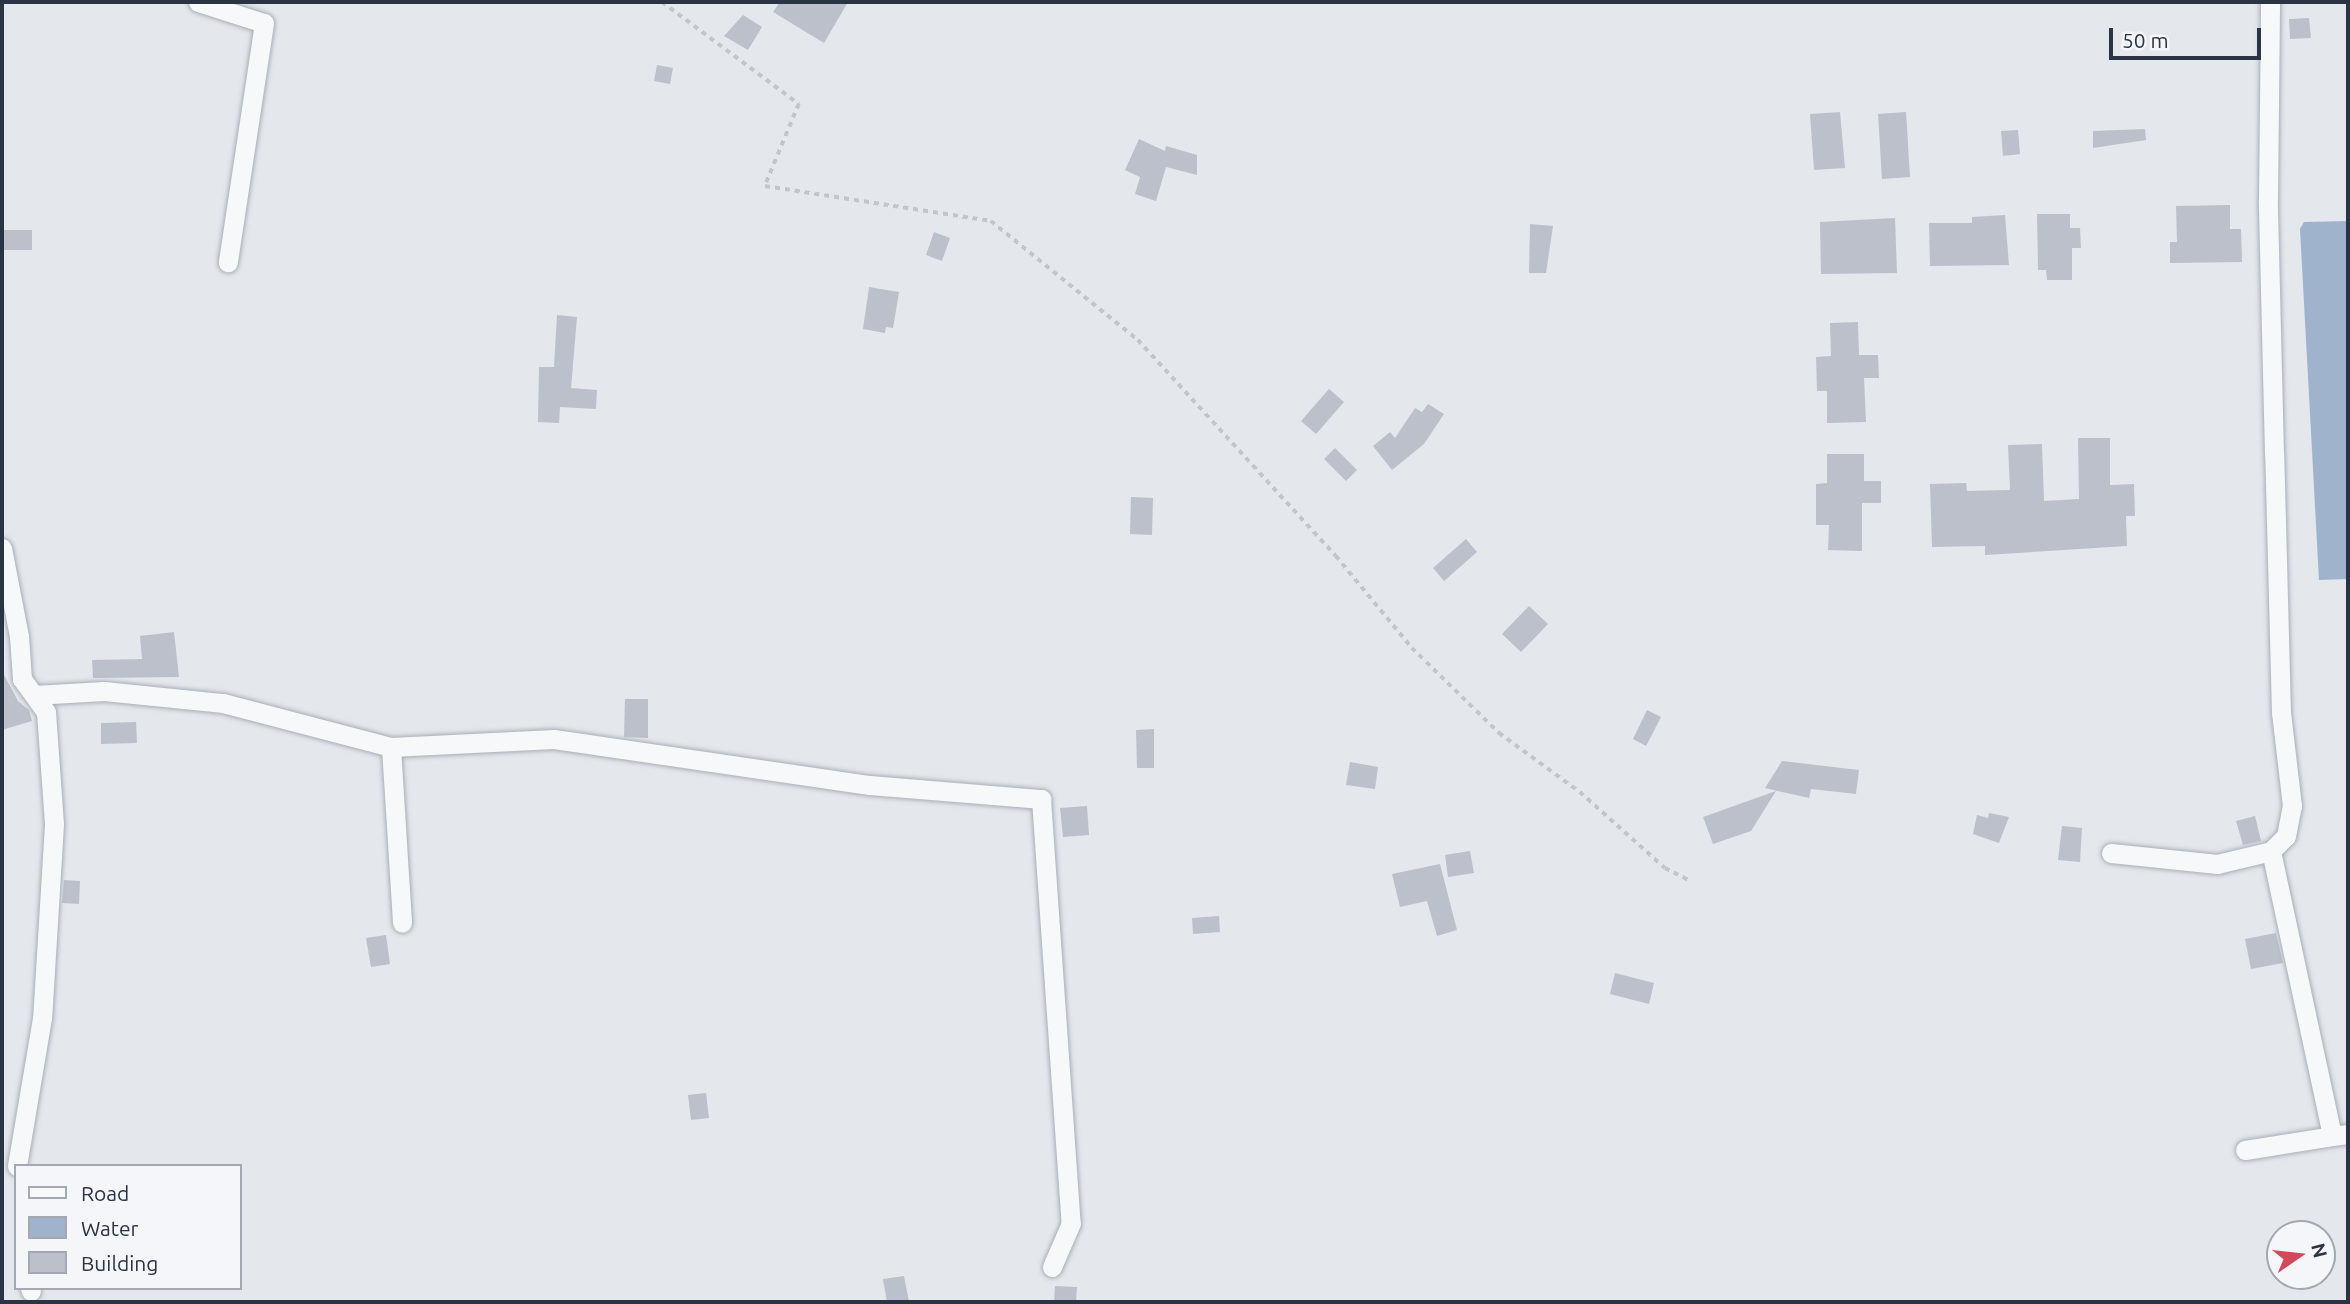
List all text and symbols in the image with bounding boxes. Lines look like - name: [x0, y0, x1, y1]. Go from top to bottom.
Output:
- scale bar: [2112, 14, 2264, 58]
- text: 50 m: [2122, 28, 2169, 52]
- legend: [14, 1164, 242, 1290]
- text: Road: [81, 1181, 129, 1205]
- text: Water: [81, 1216, 139, 1240]
- north arrow: [2266, 1220, 2336, 1290]
- text: N: [2307, 1241, 2332, 1260]
- text: Building: [81, 1251, 158, 1275]

